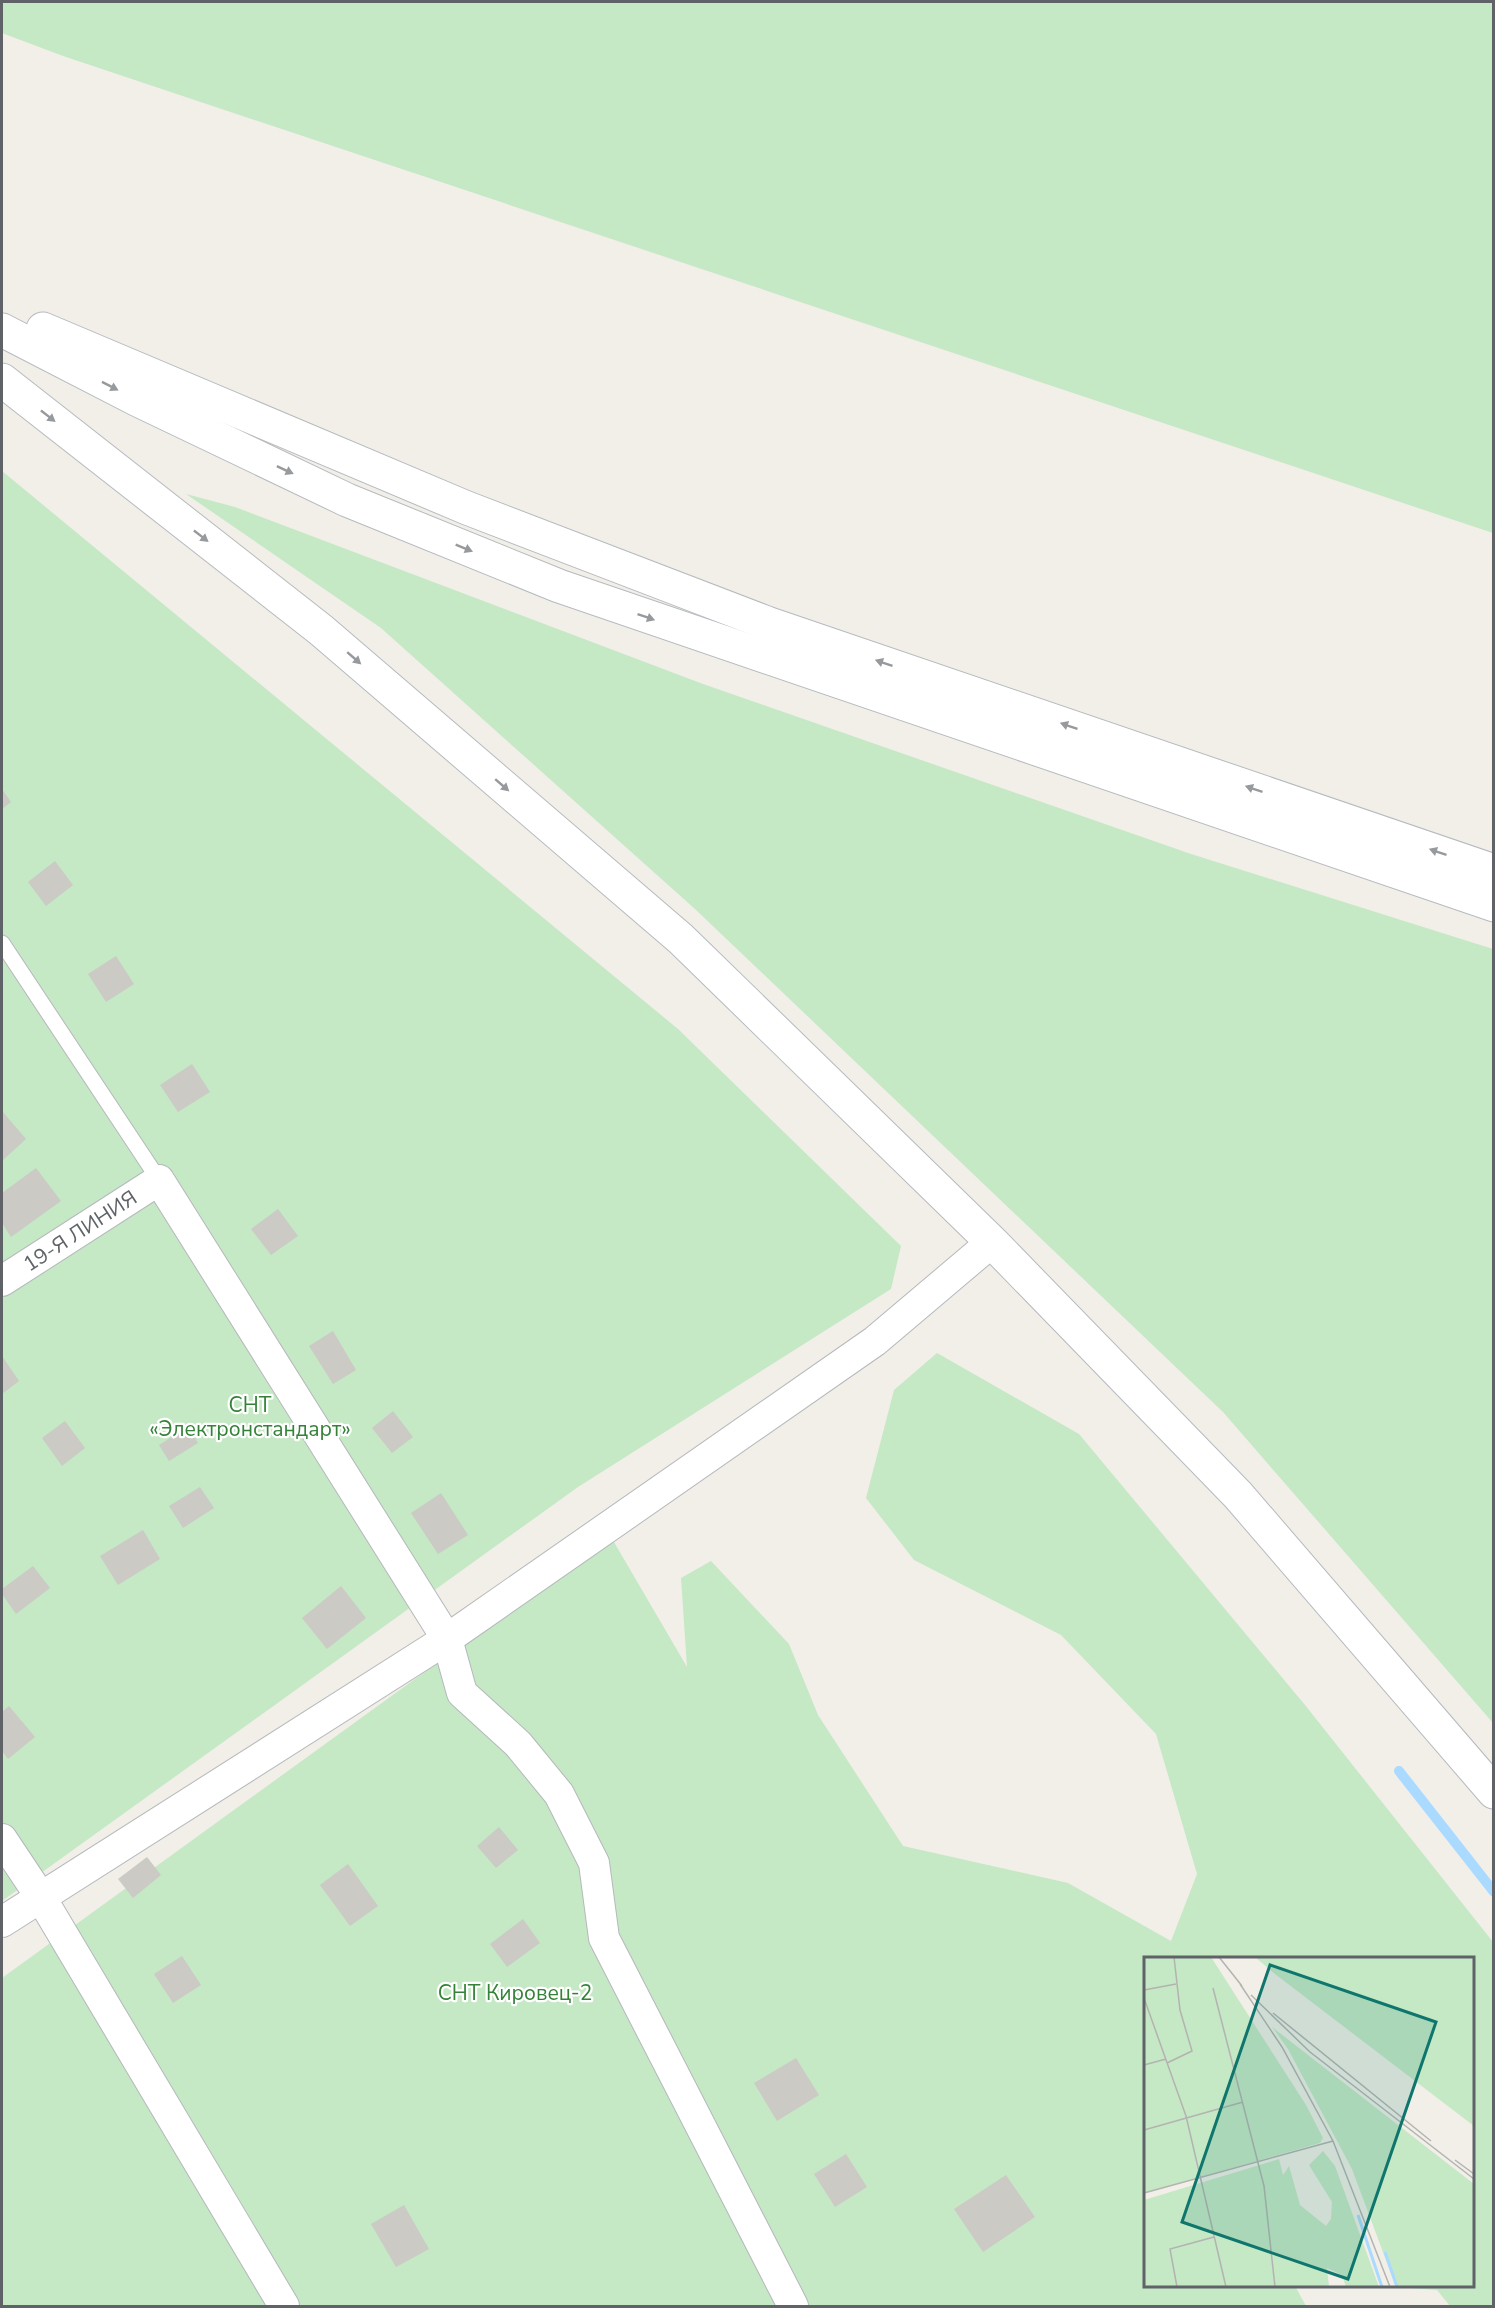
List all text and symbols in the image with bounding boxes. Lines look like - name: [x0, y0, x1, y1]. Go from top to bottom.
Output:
- one-way arrow: [101, 381, 118, 390]
- one-way arrow: [40, 410, 55, 422]
- one-way arrow: [277, 466, 294, 475]
- one-way arrow: [194, 530, 209, 542]
- one-way arrow: [455, 544, 473, 553]
- one-way arrow: [637, 612, 655, 622]
- one-way arrow: [346, 651, 361, 664]
- one-way arrow: [875, 658, 893, 667]
- one-way arrow: [1060, 721, 1078, 730]
- one-way arrow: [494, 778, 509, 791]
- one-way arrow: [1245, 784, 1263, 793]
- one-way arrow: [1429, 847, 1447, 856]
- street label: 19-Я ЛИНИЯ: [18, 1184, 142, 1278]
- park label: СНТ «Электронстандарт»: [149, 1391, 351, 1443]
- inset map: [1144, 1957, 1474, 2287]
- park label: СНТ Кировец-2: [438, 1979, 592, 2007]

